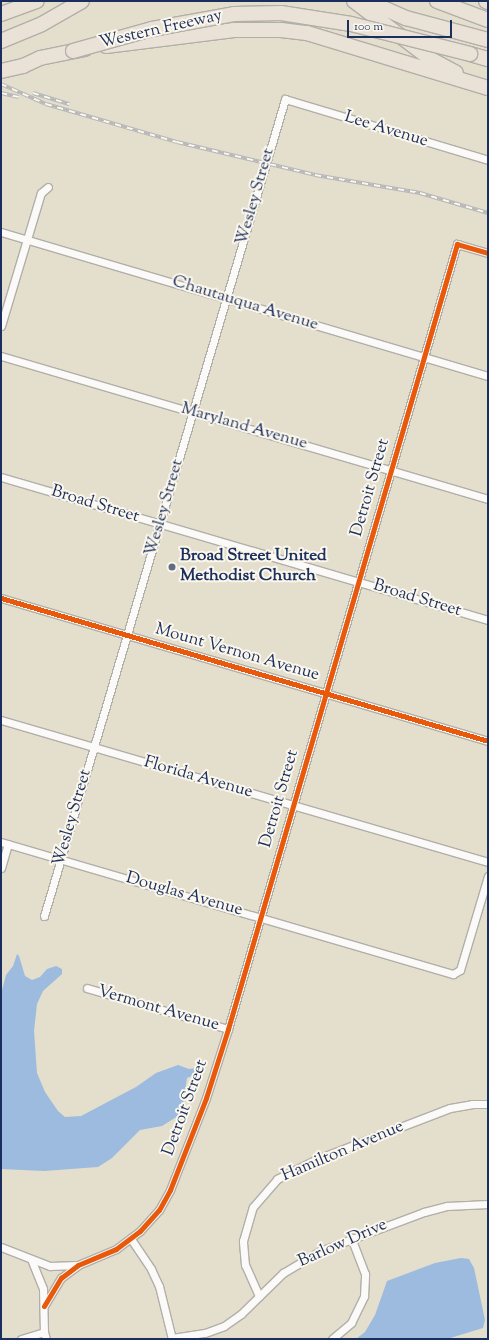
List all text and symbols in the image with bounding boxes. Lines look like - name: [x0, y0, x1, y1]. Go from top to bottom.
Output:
- street label: Western Freeway: [98, 6, 224, 54]
- scale bar: [349, 12, 454, 38]
- text: 100 m: [354, 18, 383, 36]
- street label: Lee Avenue: [342, 108, 430, 152]
- street label: Wesley Street: [232, 146, 280, 248]
- street label: Chautauqua Avenue: [169, 272, 321, 336]
- street label: Maryland Avenue: [178, 399, 310, 455]
- street label: Detroit Street: [347, 437, 395, 539]
- street label: Wesley Street: [141, 457, 189, 559]
- street label: Broad Street: [48, 482, 142, 528]
- place label: Broad Street United Methodist Church: [180, 547, 327, 587]
- marker: Broad Street United Methodist Church: [167, 562, 177, 572]
- street label: Broad Street: [370, 576, 464, 622]
- street label: Mount Vernon Avenue: [153, 620, 321, 686]
- street label: Detroit Street: [256, 748, 304, 850]
- street label: Florida Avenue: [141, 753, 255, 803]
- street label: Wesley Street: [49, 767, 97, 869]
- street label: Douglas Avenue: [123, 869, 245, 921]
- street label: Vermont Avenue: [95, 982, 221, 1036]
- street label: Detroit Street: [159, 1057, 213, 1159]
- street label: Hamilton Avenue: [279, 1117, 407, 1187]
- street label: Barlow Drive: [295, 1215, 391, 1273]

